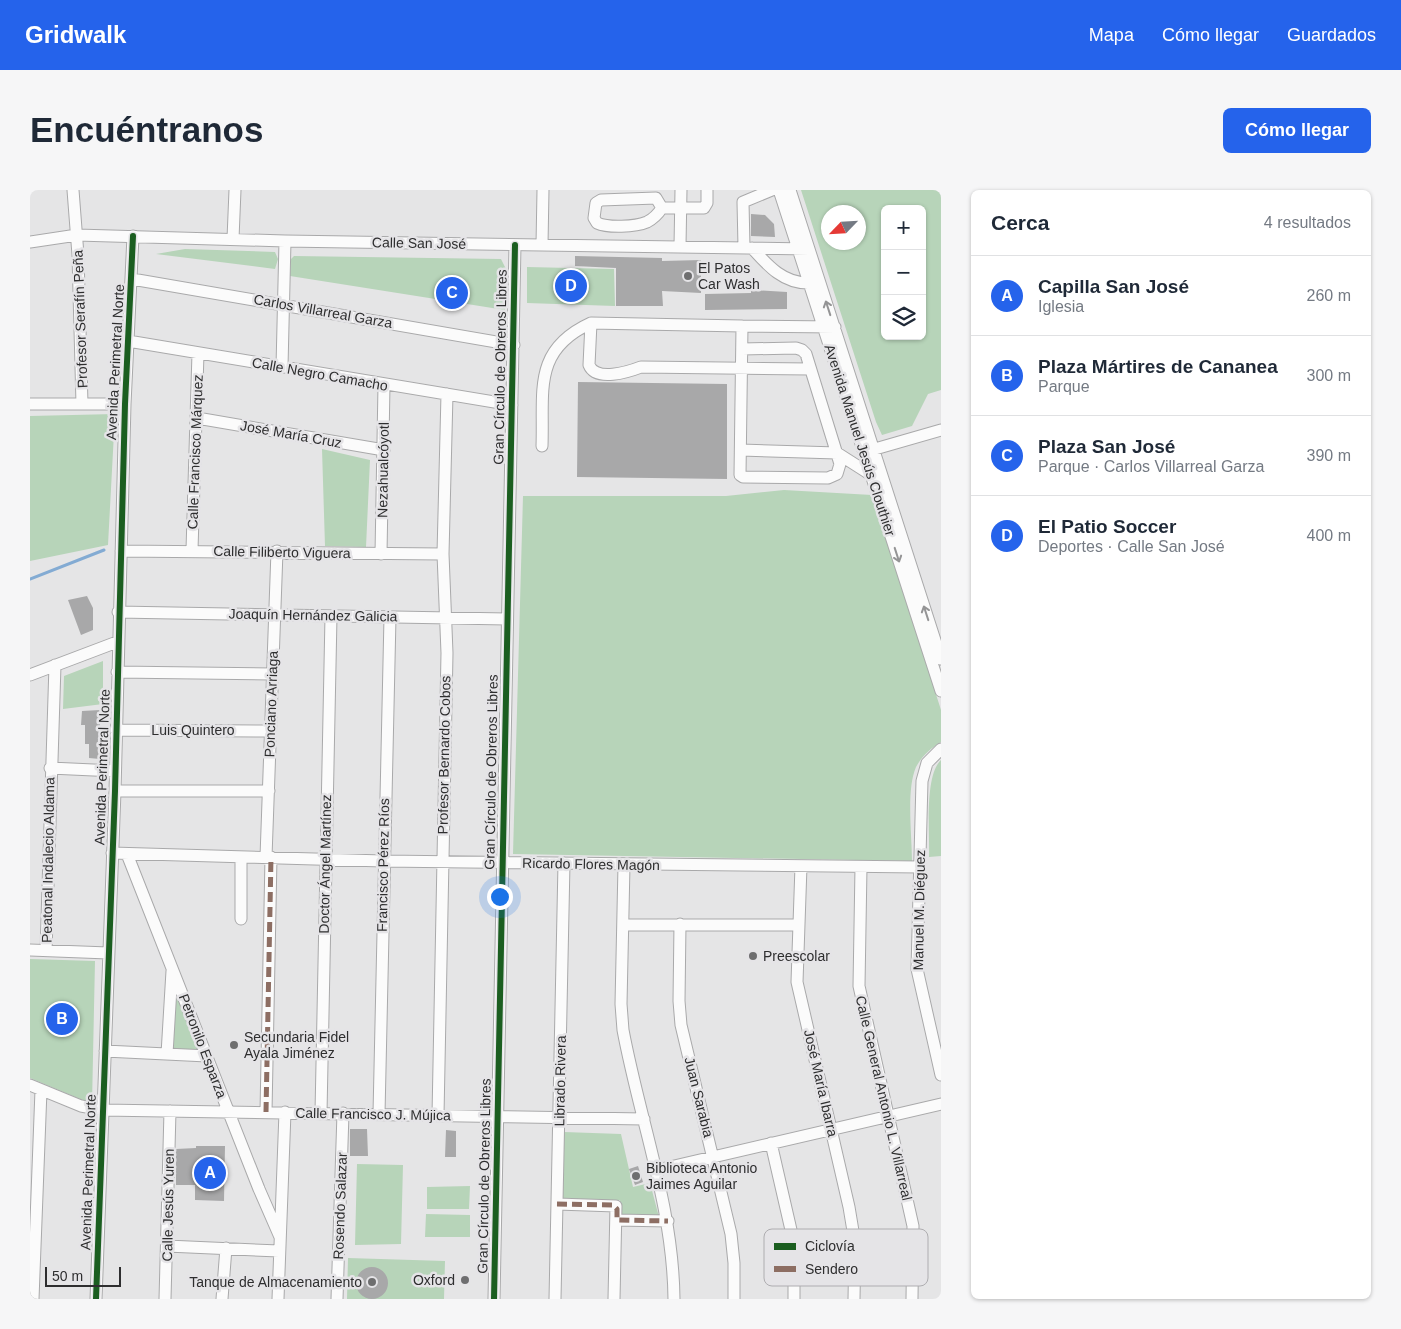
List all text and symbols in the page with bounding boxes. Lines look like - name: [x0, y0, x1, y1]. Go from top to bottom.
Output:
- text: Gridwalk: [25, 21, 126, 48]
- text: Mapa: [1089, 25, 1134, 45]
- text: Cómo llegar: [1162, 25, 1259, 45]
- text: Guardados: [1287, 25, 1376, 45]
- button: Cómo llegar: [1223, 108, 1371, 153]
- text: Encuéntranos: [30, 110, 263, 149]
- north arrow: [821, 205, 866, 250]
- map controls: [881, 205, 926, 340]
- button: +: [881, 205, 926, 250]
- text: Cerca: [991, 211, 1049, 234]
- text: 4 resultados: [1264, 214, 1351, 231]
- street label: Calle San José: [372, 234, 466, 252]
- street label: Profesor Serafín Peña: [70, 249, 90, 389]
- button: −: [881, 250, 926, 295]
- place label: El Patos Car Wash: [698, 260, 760, 292]
- pin: D: [555, 267, 587, 305]
- street label: Gran Círculo de Obreros Libres: [490, 269, 510, 465]
- marker: El Patos Car Wash: [682, 270, 694, 282]
- pin: C: [436, 274, 468, 312]
- text: Capilla San José: [1038, 276, 1189, 297]
- street label: Avenida Perimetral Norte: [103, 283, 127, 440]
- text: A: [1001, 287, 1013, 304]
- text: 260 m: [1307, 287, 1351, 304]
- street label: Carlos Villarreal Garza: [252, 291, 394, 331]
- button: layers: [881, 295, 926, 340]
- text: Iglesia: [1038, 298, 1084, 315]
- one-way arrow: [823, 300, 833, 316]
- street label: Avenida Manuel Jesús Clouthier: [821, 342, 899, 538]
- street label: Calle Negro Camacho: [251, 354, 389, 394]
- text: Plaza Mártires de Cananea: [1038, 356, 1278, 377]
- text: B: [1001, 367, 1013, 384]
- text: 300 m: [1307, 367, 1351, 384]
- street label: Calle Francisco Márquez: [184, 374, 206, 530]
- text: Parque: [1038, 378, 1090, 395]
- street label: José María Cruz: [239, 417, 343, 451]
- street label: Nezahualcóyotl: [374, 422, 392, 518]
- text: Plaza San José: [1038, 436, 1175, 457]
- text: C: [1001, 447, 1013, 464]
- text: 390 m: [1307, 447, 1351, 464]
- text: Parque · Carlos Villarreal Garza: [1038, 458, 1264, 475]
- text: El Patio Soccer: [1038, 516, 1176, 537]
- text: D: [1001, 527, 1013, 544]
- text: 400 m: [1307, 527, 1351, 544]
- text: Deportes · Calle San José: [1038, 538, 1225, 555]
- street label: Calle Filiberto Viguera: [213, 543, 351, 561]
- one-way arrow: [893, 547, 903, 563]
- one-way arrow: [921, 605, 930, 621]
- street label: Joaquín Hernández Galicia: [228, 606, 398, 624]
- street label: Ponciano Arriaga: [261, 650, 281, 758]
- street label: Gran Círculo de Obreros Libres: [481, 674, 501, 870]
- street label: Profesor Bernardo Cobos: [435, 675, 453, 835]
- street label: Avenida Perimetral Norte: [91, 688, 113, 845]
- street label: Luis Quintero: [151, 722, 235, 738]
- street label: Peatonal Indalecio Aldama: [39, 777, 57, 943]
- street label: Doctor Ángel Martínez: [316, 794, 334, 934]
- street label: Francisco Pérez Ríos: [374, 798, 392, 932]
- street label: Manuel M. Diéguez: [910, 850, 928, 970]
- street label: Ricardo Flores Magón: [522, 855, 660, 873]
- your location: [487, 884, 513, 910]
- place label: Preescolar: [763, 948, 830, 964]
- marker: Preescolar: [747, 950, 759, 962]
- street label: Petronilo Esparza: [176, 992, 230, 1101]
- street label: Calle General Antonio L. Villarreal: [853, 994, 915, 1202]
- pin: B: [46, 1000, 78, 1038]
- street label: José María Ibarra: [801, 1028, 841, 1138]
- place label: Secundaria Fidel Ayala Jiménez: [244, 1029, 349, 1061]
- street label: Librado Rivera: [551, 1035, 569, 1127]
- marker: Secundaria Fidel Ayala Jiménez: [228, 1039, 240, 1051]
- street label: Juan Sarabia: [681, 1055, 717, 1139]
- street label: Gran Círculo de Obreros Libres: [474, 1078, 494, 1274]
- street label: Avenida Perimetral Norte: [77, 1093, 99, 1250]
- street label: Calle Francisco J. Mújica: [295, 1105, 451, 1123]
- street label: Calle Jesús Yuren: [159, 1149, 177, 1261]
- street label: Rosendo Salazar: [330, 1152, 350, 1260]
- pin: A: [194, 1154, 226, 1192]
- place label: Biblioteca Antonio Jaimes Aguilar: [646, 1160, 758, 1192]
- marker: Biblioteca Antonio Jaimes Aguilar: [630, 1170, 642, 1182]
- legend: [764, 1229, 928, 1286]
- text: Ciclovía: [805, 1238, 855, 1254]
- text: Sendero: [805, 1261, 858, 1277]
- scale bar: [45, 1264, 121, 1287]
- text: 50 m: [52, 1268, 83, 1284]
- place label: Oxford: [413, 1272, 455, 1288]
- place label: Tanque de Almacenamiento: [189, 1274, 362, 1290]
- marker: Oxford: [459, 1274, 471, 1286]
- marker: Tanque de Almacenamiento: [366, 1276, 378, 1288]

